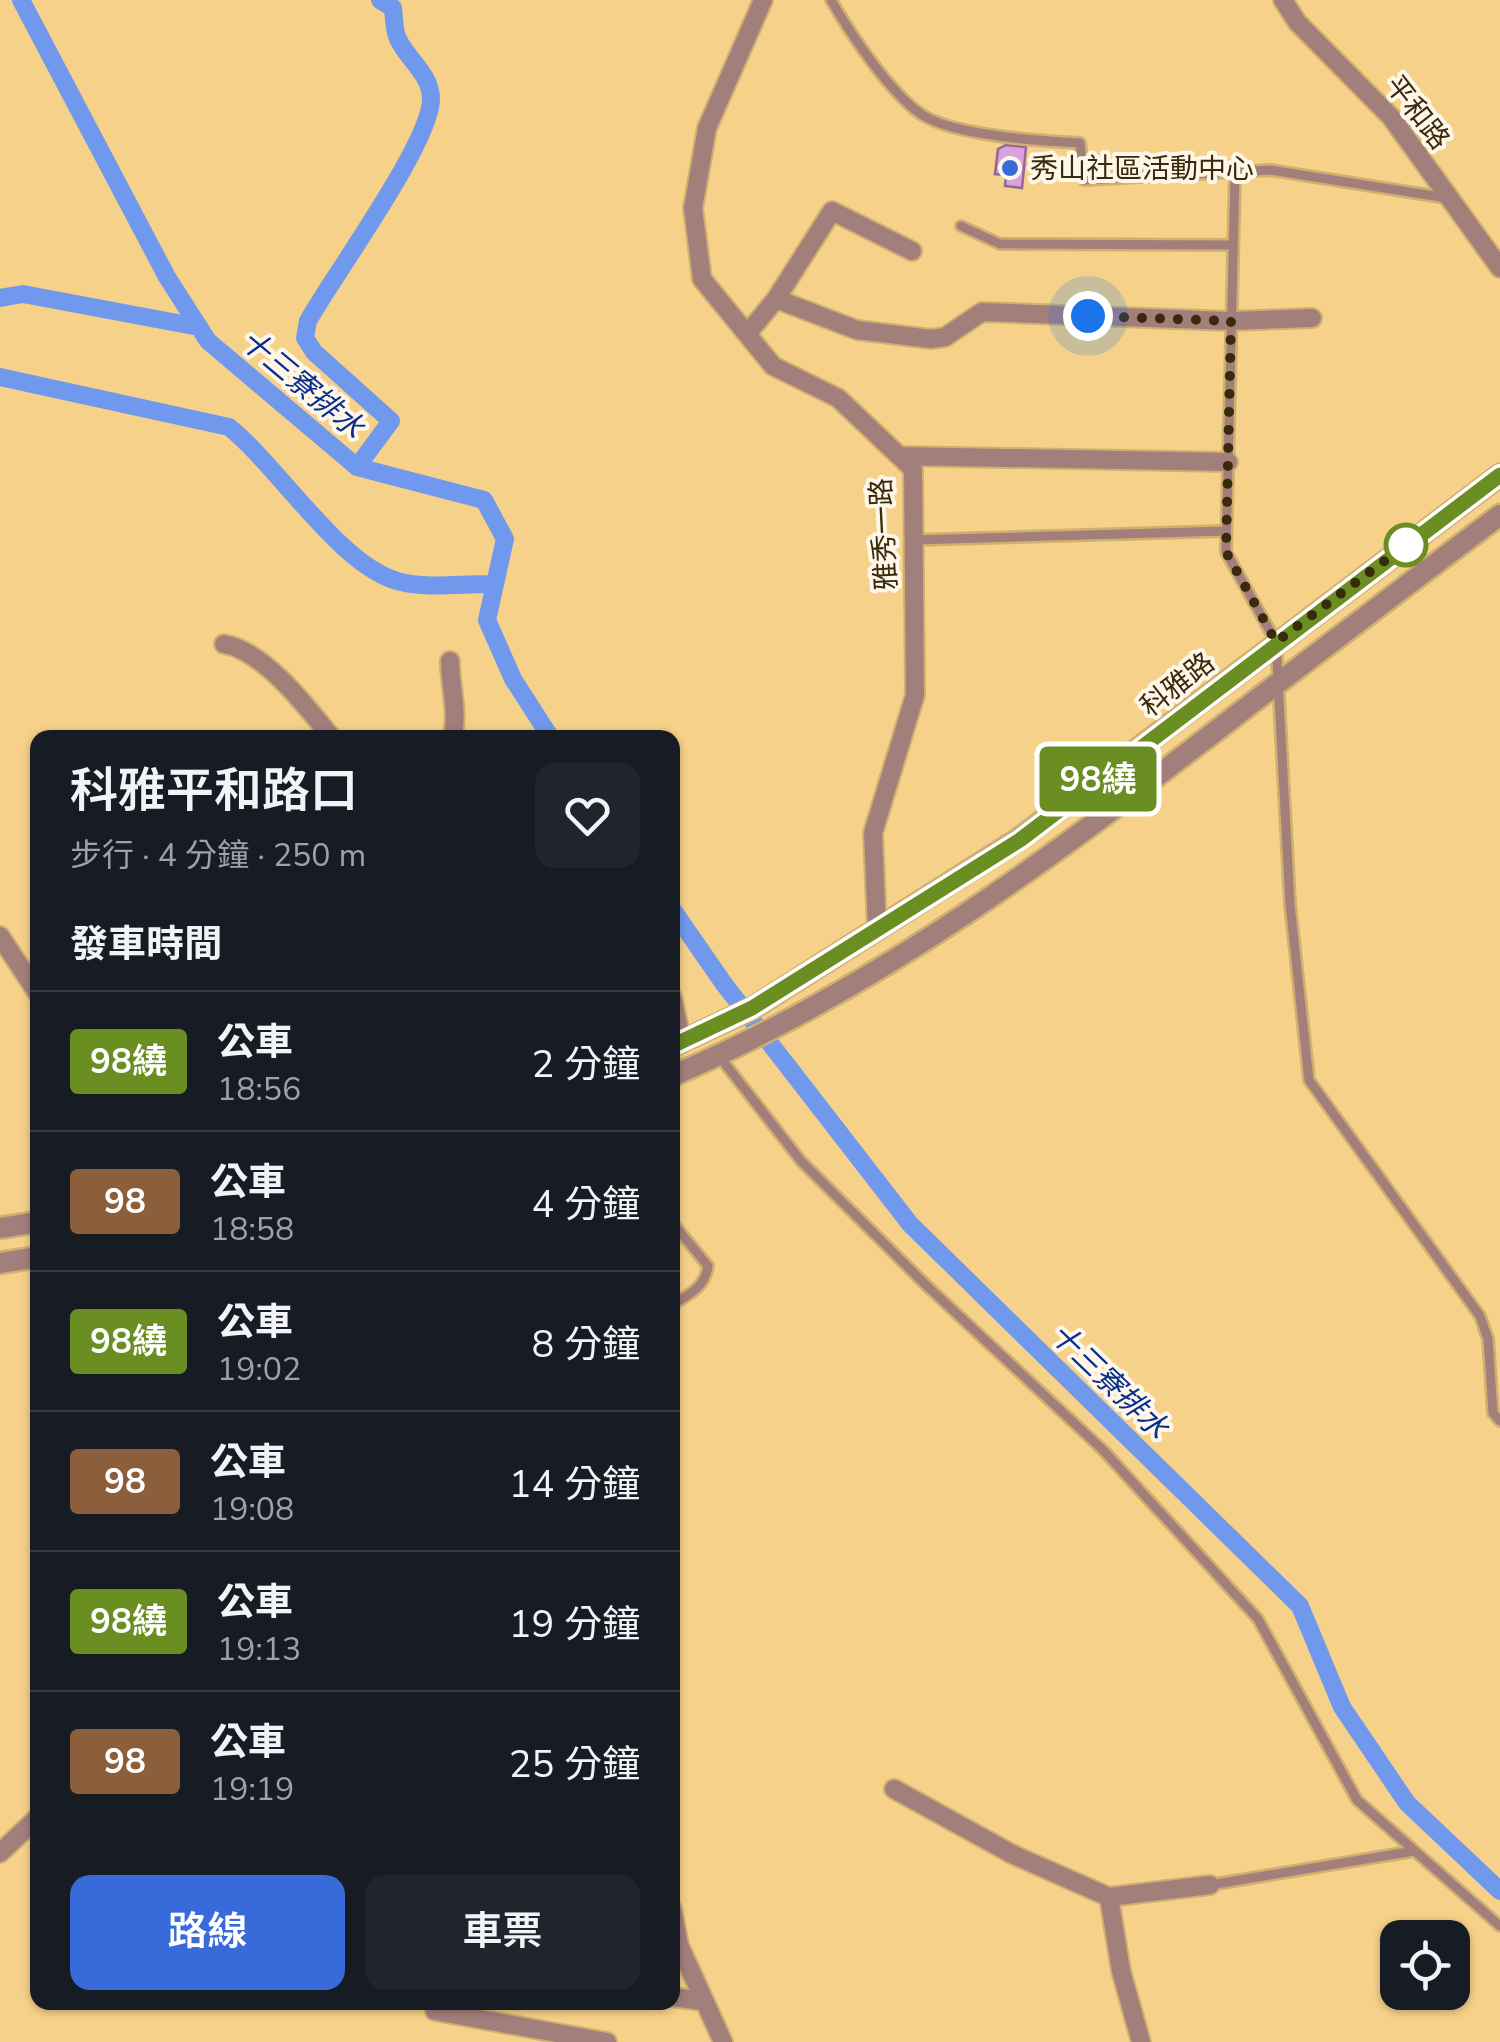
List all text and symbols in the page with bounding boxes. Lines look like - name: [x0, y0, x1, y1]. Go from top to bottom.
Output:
- street label: 平和路: [1376, 68, 1458, 157]
- place label: 秀山社區活動中心: [1030, 150, 1254, 188]
- marker: 秀山社區活動中心: [999, 157, 1021, 179]
- your location: [1063, 291, 1113, 341]
- water label: 十三寮排水: [231, 320, 374, 450]
- street label: 雅秀一路: [862, 477, 906, 591]
- unlabelled marker: [1385, 524, 1427, 566]
- street label: 科雅路: [1133, 644, 1222, 726]
- line badge: 98繞: [1040, 746, 1156, 812]
- text: 98繞: [1059, 756, 1137, 803]
- text: 科雅平和路口: [70, 758, 358, 824]
- button: heart: [535, 763, 640, 868]
- text: 步行 · 4 分鐘 · 250 m: [70, 834, 366, 877]
- text: 發車時間: [70, 919, 222, 970]
- text: 公車: [217, 1017, 293, 1068]
- text: 98繞: [90, 1038, 167, 1085]
- text: 2 分鐘: [531, 1039, 640, 1090]
- text: 18:56: [217, 1068, 301, 1111]
- text: 公車: [210, 1157, 286, 1208]
- text: 98: [104, 1178, 146, 1225]
- text: 4 分鐘: [531, 1179, 640, 1230]
- text: 18:58: [210, 1208, 294, 1251]
- text: 公車: [217, 1297, 293, 1348]
- water label: 十三寮排水: [1040, 1315, 1178, 1450]
- text: 98繞: [90, 1318, 167, 1365]
- text: 8 分鐘: [531, 1319, 640, 1370]
- text: 19:02: [217, 1348, 301, 1391]
- text: 公車: [210, 1437, 286, 1488]
- text: 98: [104, 1458, 146, 1505]
- text: 14 分鐘: [509, 1459, 640, 1510]
- text: 19:08: [210, 1488, 294, 1531]
- text: 公車: [217, 1577, 293, 1628]
- text: 98繞: [90, 1598, 167, 1645]
- text: 19 分鐘: [509, 1599, 640, 1650]
- text: 19:13: [217, 1628, 301, 1671]
- text: 公車: [210, 1717, 286, 1768]
- text: 98: [104, 1738, 146, 1785]
- text: 25 分鐘: [509, 1739, 640, 1790]
- text: 19:19: [210, 1768, 294, 1811]
- button: 路線: [70, 1875, 345, 1990]
- button: 車票: [365, 1875, 640, 1990]
- map controls: [1380, 1920, 1470, 2010]
- button: locate: [1380, 1920, 1470, 2010]

